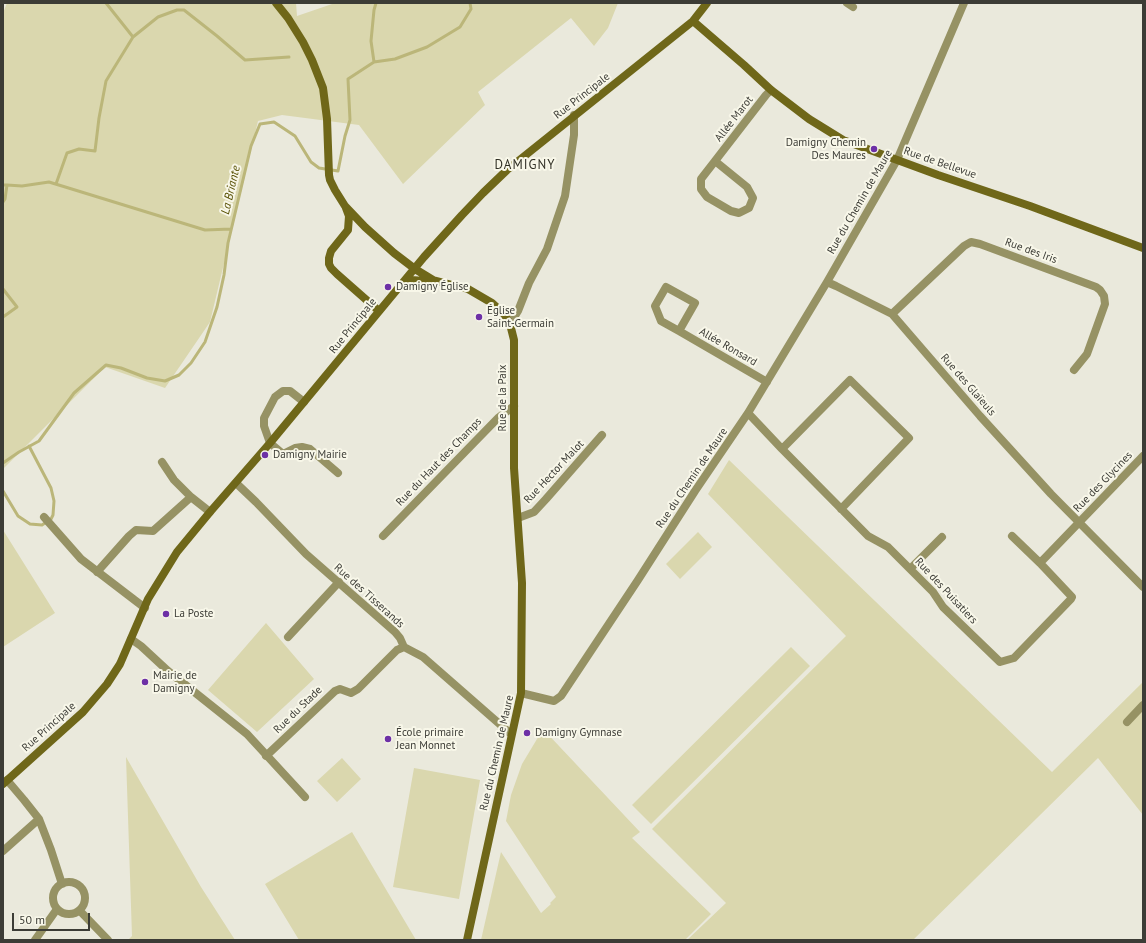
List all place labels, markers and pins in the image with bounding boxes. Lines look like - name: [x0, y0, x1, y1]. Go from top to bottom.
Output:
- place label: Damigny Chemin Des Maures: [786, 136, 866, 162]
- marker: Damigny Chemin Des Maures: [869, 144, 879, 154]
- place label: Damigny Église: [396, 280, 469, 294]
- marker: Damigny Église: [383, 282, 393, 292]
- place label: Église Saint-Germain: [487, 304, 554, 330]
- marker: Église Saint-Germain: [474, 312, 484, 322]
- place label: Damigny Mairie: [273, 448, 347, 462]
- marker: Damigny Mairie: [260, 450, 270, 460]
- place label: La Poste: [174, 607, 213, 621]
- marker: La Poste: [161, 609, 171, 619]
- place label: Mairie de Damigny: [153, 669, 197, 695]
- marker: Mairie de Damigny: [140, 677, 150, 687]
- place label: École primaire Jean Monnet: [396, 726, 464, 752]
- place label: Damigny Gymnase: [535, 726, 622, 740]
- marker: Damigny Gymnase: [522, 728, 532, 738]
- marker: École primaire Jean Monnet: [383, 734, 393, 744]

